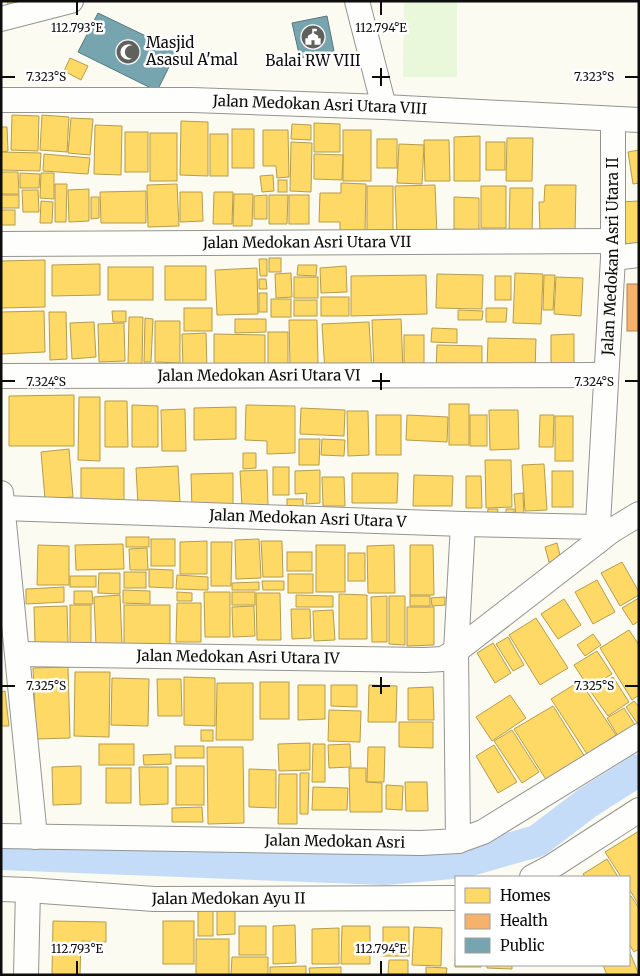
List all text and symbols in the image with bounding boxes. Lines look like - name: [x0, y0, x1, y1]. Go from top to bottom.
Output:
- text: 112.793°E: [51, 20, 103, 35]
- text: 112.794°E: [355, 20, 407, 35]
- public building icon: Balai RW VIII: [300, 24, 326, 50]
- place label: Masjid Asasul A'mal: [145, 33, 238, 69]
- mosque icon: Masjid Asasul A'mal: [115, 39, 141, 65]
- place label: Balai RW VIII: [265, 51, 361, 70]
- text: 7.323°S: [26, 69, 66, 84]
- text: 7.323°S: [574, 69, 614, 84]
- street label: Jalan Medokan Asri Utara VIII: [211, 91, 428, 118]
- street label: Jalan Medokan Asri Utara II: [597, 157, 622, 357]
- street label: Jalan Medokan Asri Utara VII: [202, 232, 411, 252]
- street label: Jalan Medokan Asri Utara VI: [156, 365, 361, 385]
- text: 7.324°S: [26, 374, 66, 389]
- text: 7.324°S: [574, 374, 614, 389]
- street label: Jalan Medokan Asri Utara V: [208, 505, 408, 531]
- street label: Jalan Medokan Asri Utara IV: [135, 646, 341, 668]
- text: 7.325°S: [26, 678, 66, 693]
- text: 7.325°S: [574, 678, 614, 693]
- street label: Jalan Medokan Asri: [264, 830, 406, 852]
- legend: [455, 876, 630, 966]
- text: Homes: [500, 886, 551, 905]
- street label: Jalan Medokan Ayu II: [151, 888, 306, 908]
- text: Health: [500, 911, 548, 930]
- text: Public: [500, 936, 545, 955]
- text: 112.793°E: [51, 941, 103, 956]
- text: 112.794°E: [355, 941, 407, 956]

